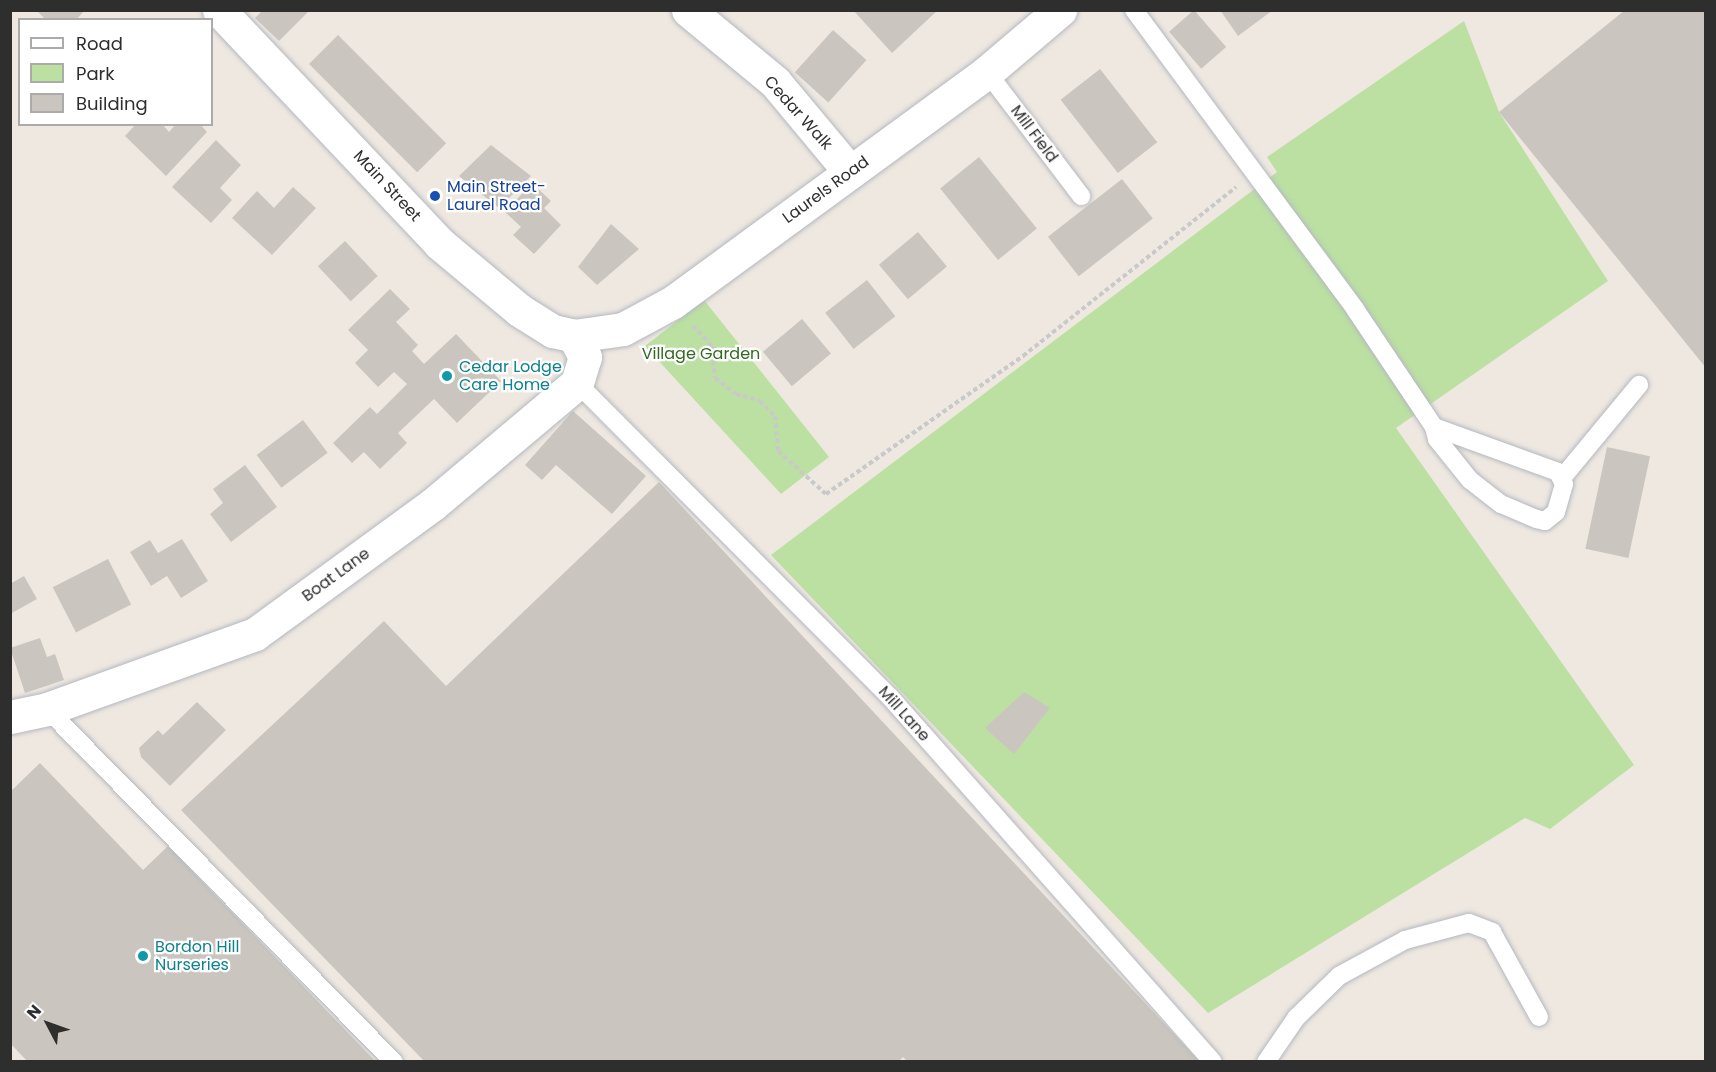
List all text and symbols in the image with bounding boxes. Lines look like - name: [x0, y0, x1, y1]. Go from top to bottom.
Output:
- legend: [18, 18, 213, 126]
- text: Road: [76, 31, 123, 56]
- text: Park: [76, 61, 115, 86]
- street label: Cedar Walk: [760, 72, 836, 154]
- text: Building: [76, 91, 148, 116]
- street label: Mill Field: [1006, 102, 1062, 166]
- street label: Main Street: [349, 147, 425, 225]
- street label: Laurels Road: [779, 152, 873, 228]
- place label: Main Street- Laurel Road: [447, 177, 546, 215]
- marker: Main Street- Laurel Road: [428, 189, 442, 203]
- park label: Village Garden: [642, 344, 760, 364]
- place label: Cedar Lodge Care Home: [459, 357, 562, 395]
- marker: Cedar Lodge Care Home: [440, 369, 454, 383]
- street label: Boat Lane: [298, 544, 374, 606]
- street label: Mill Lane: [874, 682, 934, 746]
- place label: Bordon Hill Nurseries: [155, 937, 239, 975]
- marker: Bordon Hill Nurseries: [136, 949, 150, 963]
- north arrow: [18, 994, 78, 1054]
- text: N: [21, 1000, 47, 1024]

